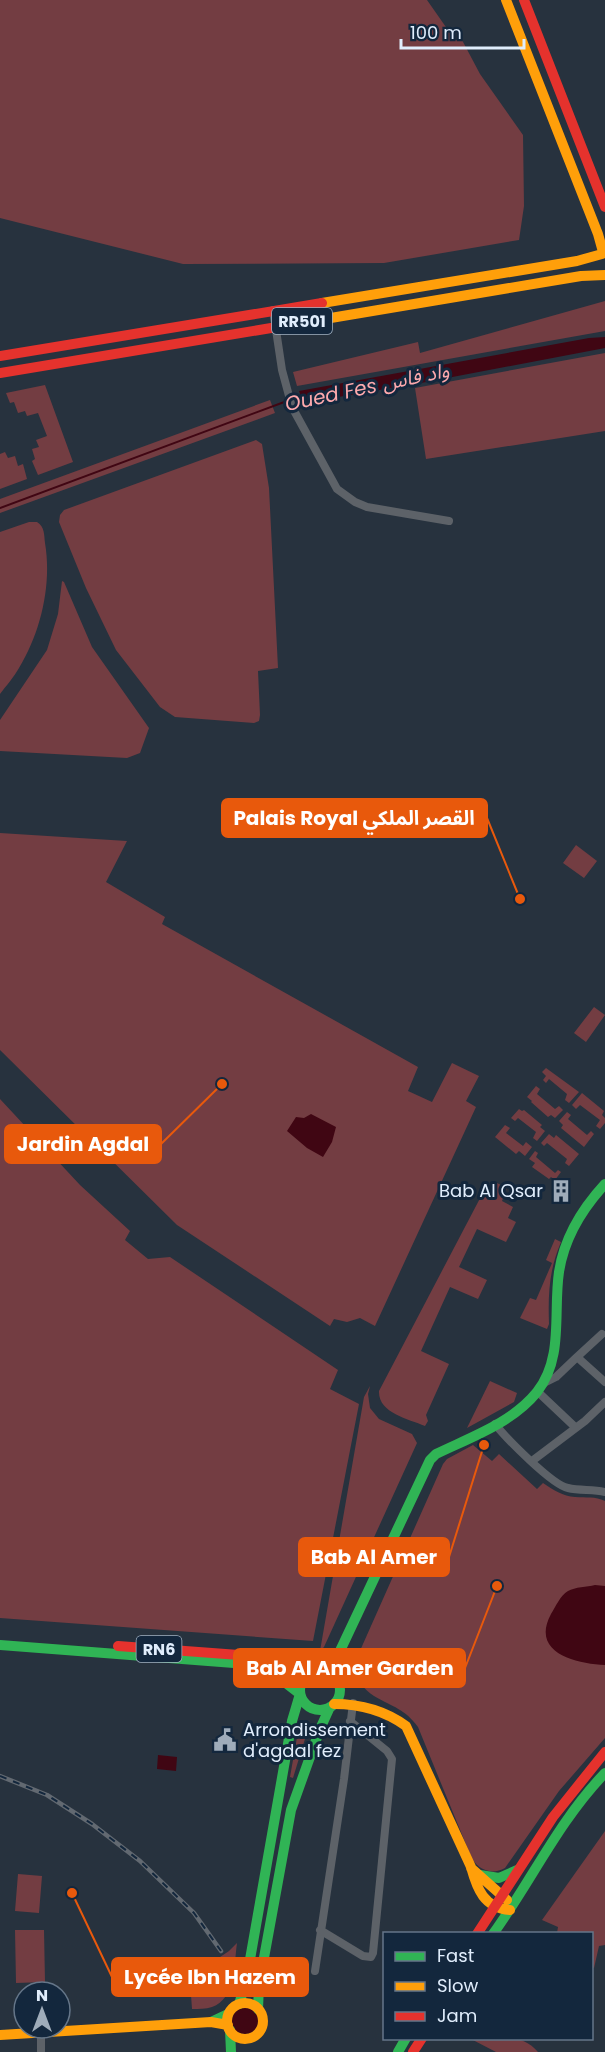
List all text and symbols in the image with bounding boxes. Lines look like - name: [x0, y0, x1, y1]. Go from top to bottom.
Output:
- scale bar: [401, 12, 524, 50]
- text: 100 m: [410, 20, 462, 45]
- road number: RR501: [272, 308, 332, 334]
- water label: Oued Fes واد فاس: [282, 356, 452, 418]
- callout: Palais Royal القصر الملكي: [222, 799, 487, 837]
- text: Palais Royal القصر الملكي: [233, 804, 475, 835]
- callout: Jardin Agdal: [5, 1125, 161, 1163]
- text: Jardin Agdal: [17, 1130, 149, 1158]
- place label: Bab Al Qsar: [439, 1178, 543, 1203]
- building icon: Bab Al Qsar: [548, 1178, 574, 1204]
- callout: Bab Al Amer: [299, 1538, 449, 1576]
- text: Bab Al Amer: [311, 1543, 438, 1571]
- road number: RN6: [136, 1636, 182, 1662]
- callout: Bab Al Amer Garden: [234, 1649, 465, 1687]
- text: Bab Al Amer Garden: [246, 1654, 454, 1682]
- place label: Arrondissement d'agdal fez: [243, 1717, 386, 1763]
- public building icon: Arrondissement d'agdal fez: [212, 1727, 238, 1753]
- legend: [383, 1932, 593, 2040]
- text: Fast: [437, 1943, 474, 1968]
- callout: Lycée Ibn Hazem: [112, 1958, 308, 1996]
- text: Lycée Ibn Hazem: [124, 1963, 296, 1991]
- text: Slow: [437, 1973, 479, 1998]
- north arrow: [12, 1980, 72, 2040]
- text: N: [36, 1984, 48, 2007]
- text: Jam: [437, 2003, 477, 2028]

